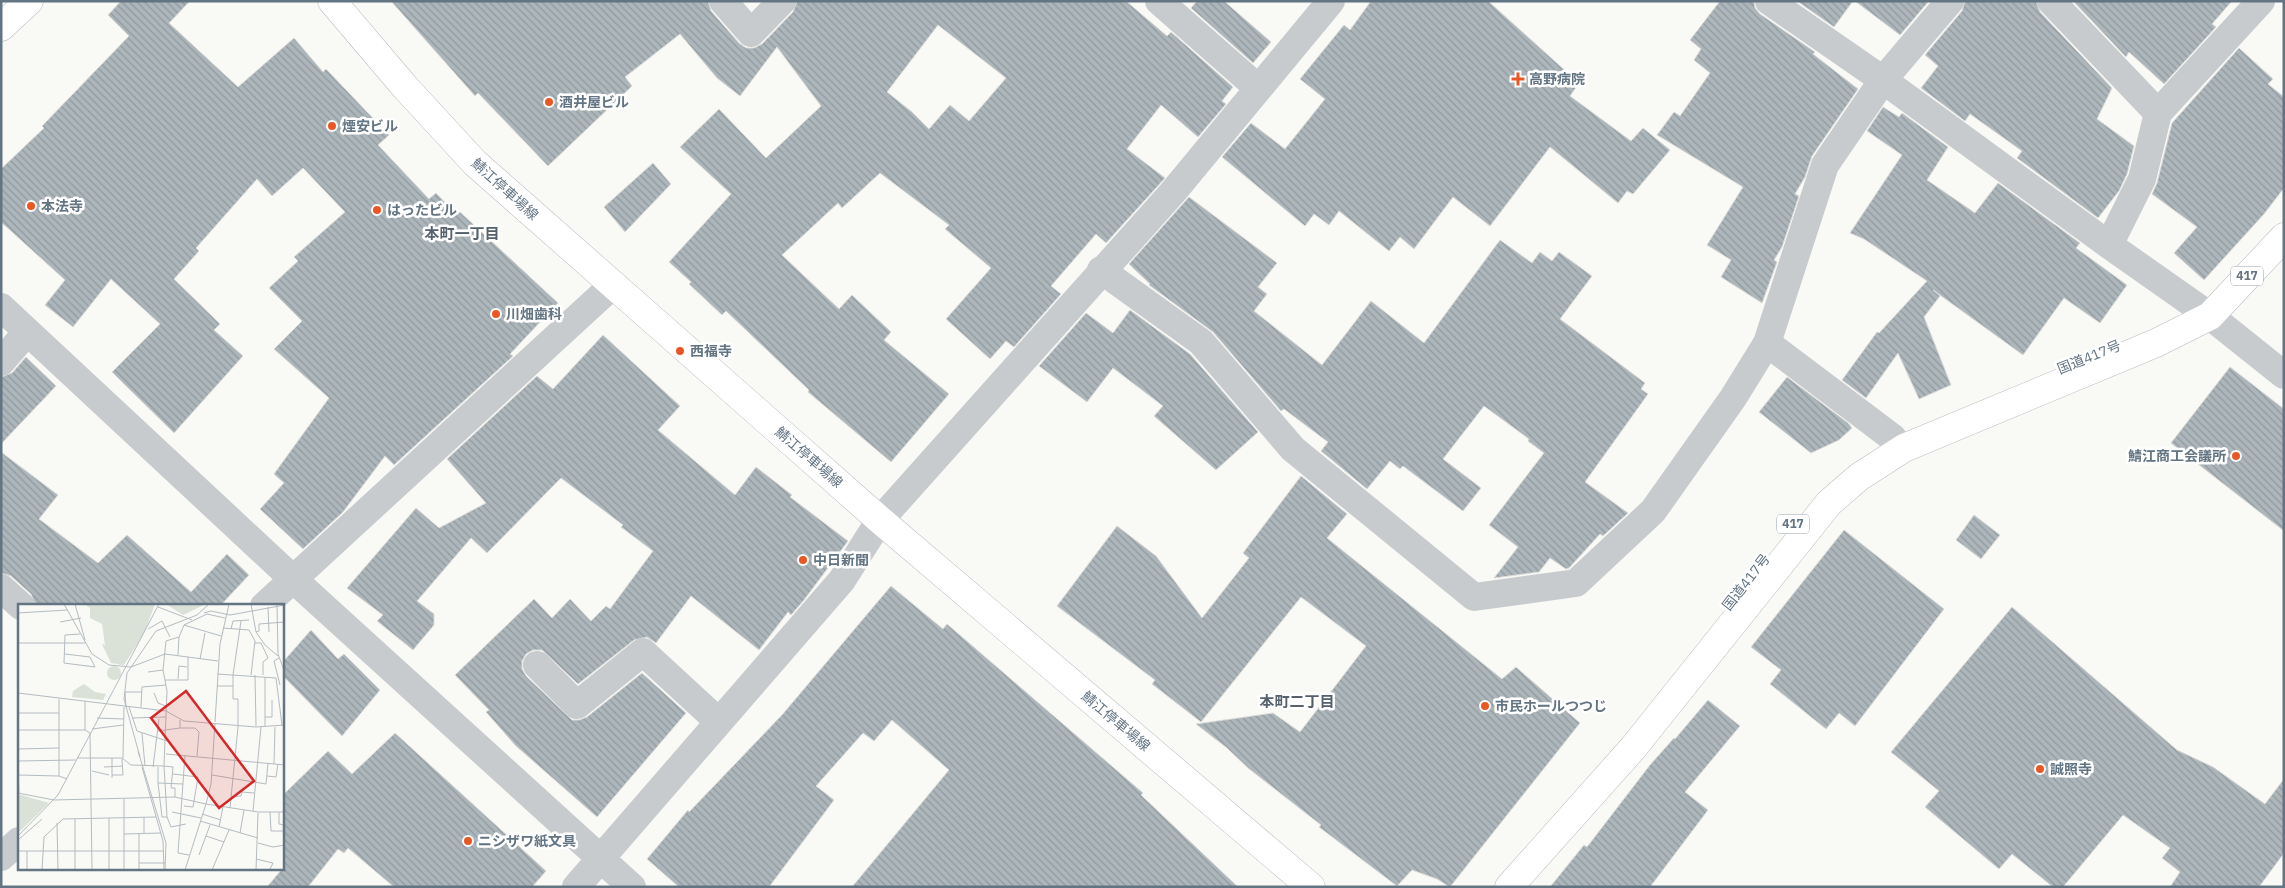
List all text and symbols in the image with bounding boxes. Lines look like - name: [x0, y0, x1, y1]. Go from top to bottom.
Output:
- place label: 高野病院: [1529, 70, 1585, 88]
- marker: 高野病院: [1511, 72, 1525, 86]
- place label: 酒井屋ビル: [559, 93, 629, 111]
- marker: 酒井屋ビル: [543, 96, 555, 108]
- place label: 煙安ビル: [342, 117, 398, 135]
- marker: 煙安ビル: [326, 120, 338, 132]
- street label: 鯖江停車場線: [468, 154, 542, 224]
- place label: 本法寺: [41, 197, 83, 215]
- marker: 本法寺: [25, 200, 37, 212]
- place label: はったビル: [387, 201, 457, 219]
- marker: はったビル: [371, 204, 383, 216]
- district label: 本町一丁目: [424, 224, 500, 243]
- road number: 417: [2231, 266, 2263, 286]
- place label: 川畑歯科: [506, 305, 562, 323]
- marker: 川畑歯科: [490, 308, 502, 320]
- street label: 国道417号: [2054, 336, 2124, 378]
- place label: 西福寺: [690, 342, 732, 360]
- marker: 西福寺: [674, 345, 686, 357]
- street label: 鯖江停車場線: [771, 423, 847, 491]
- place label: 鯖江商工会議所: [2128, 447, 2226, 465]
- marker: 鯖江商工会議所: [2230, 450, 2242, 462]
- road number: 417: [1777, 514, 1809, 534]
- street label: 国道417号: [1718, 550, 1774, 614]
- place label: 中日新聞: [813, 551, 869, 569]
- marker: 中日新聞: [797, 554, 809, 566]
- inset map: [18, 604, 284, 870]
- street label: 鯖江停車場線: [1078, 687, 1154, 755]
- district label: 本町二丁目: [1259, 692, 1335, 711]
- place label: 市民ホールつつじ: [1495, 697, 1607, 715]
- marker: 市民ホールつつじ: [1479, 700, 1491, 712]
- place label: 誠照寺: [2050, 760, 2092, 778]
- marker: 誠照寺: [2034, 763, 2046, 775]
- place label: ニシザワ紙文具: [478, 832, 576, 850]
- marker: ニシザワ紙文具: [462, 835, 474, 847]

